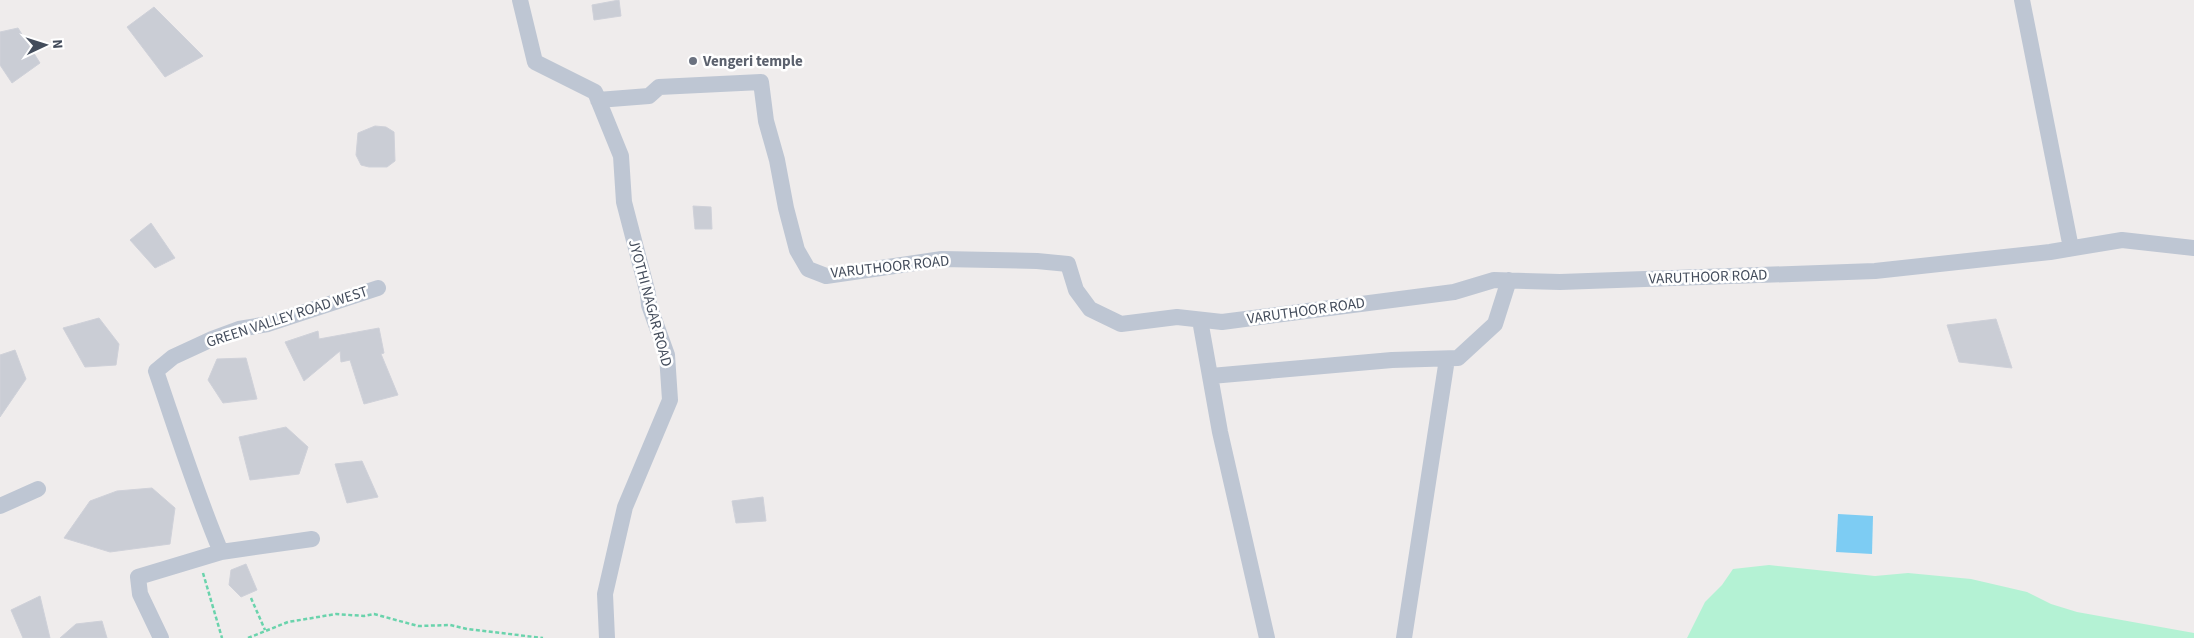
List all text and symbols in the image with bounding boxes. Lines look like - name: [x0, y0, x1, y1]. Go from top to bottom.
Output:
- north arrow: [20, 20, 70, 70]
- text: N: [47, 39, 67, 50]
- place label: Vengeri temple: [702, 51, 803, 72]
- marker: Vengeri temple: [687, 55, 699, 67]
- street label: JYOTHI NAGAR ROAD: [623, 237, 677, 369]
- street label: VARUTHOOR ROAD: [830, 250, 950, 284]
- street label: VARUTHOOR ROAD: [1648, 264, 1768, 290]
- street label: GREEN VALLEY ROAD WEST: [204, 281, 370, 353]
- street label: VARUTHOOR ROAD: [1246, 292, 1366, 330]

